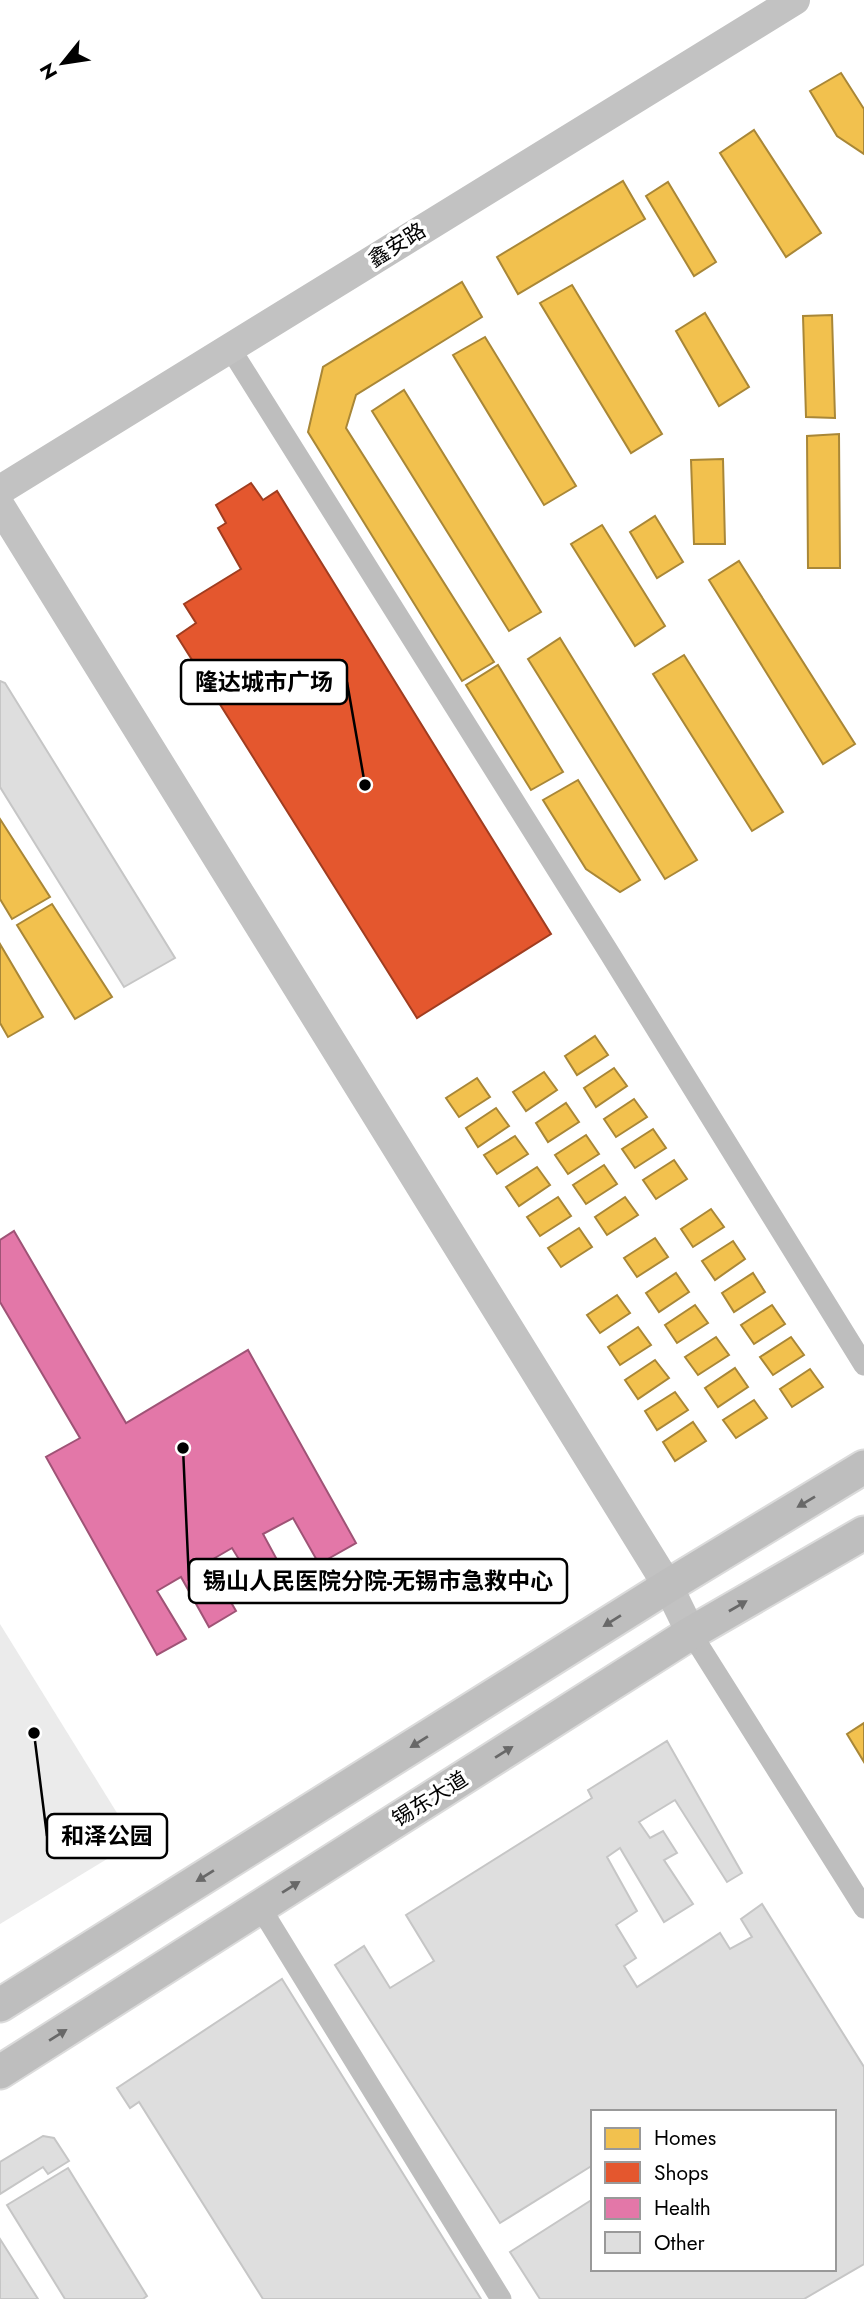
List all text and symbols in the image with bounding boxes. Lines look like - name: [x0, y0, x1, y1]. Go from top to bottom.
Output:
- north arrow: [28, 28, 98, 98]
- text: N: [33, 58, 64, 85]
- street label: 鑫安路: [362, 216, 432, 274]
- callout: 隆达城市广场: [181, 660, 347, 704]
- text: 隆达城市广场: [195, 665, 333, 699]
- one-way arrow: [796, 1496, 815, 1509]
- callout: 锡山人民医院分院-无锡市急救中心: [189, 1559, 567, 1603]
- text: 锡山人民医院分院-无锡市急救中心: [203, 1564, 553, 1598]
- one-way arrow: [729, 1599, 748, 1612]
- one-way arrow: [602, 1614, 621, 1627]
- one-way arrow: [409, 1735, 429, 1748]
- one-way arrow: [494, 1745, 513, 1758]
- street label: 锡东大道: [386, 1764, 474, 1834]
- callout: 和泽公园: [47, 1814, 167, 1858]
- text: 和泽公园: [61, 1819, 153, 1853]
- one-way arrow: [196, 1869, 215, 1882]
- one-way arrow: [281, 1880, 301, 1893]
- one-way arrow: [48, 2029, 67, 2042]
- legend: [591, 2110, 836, 2271]
- text: Homes: [654, 2123, 716, 2153]
- text: Shops: [654, 2158, 708, 2188]
- text: Health: [654, 2193, 711, 2223]
- text: Other: [654, 2228, 705, 2258]

